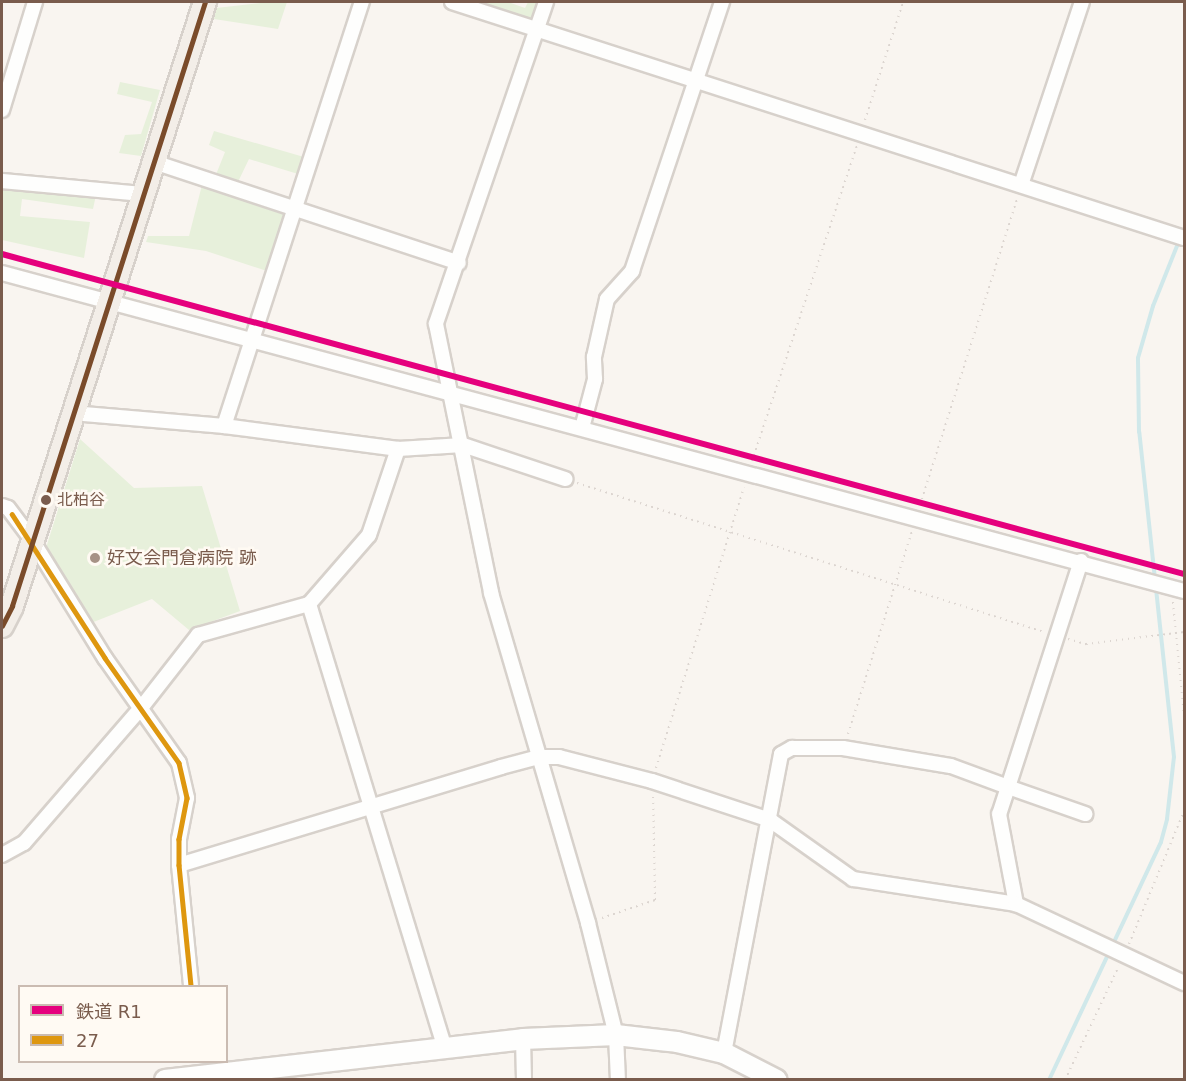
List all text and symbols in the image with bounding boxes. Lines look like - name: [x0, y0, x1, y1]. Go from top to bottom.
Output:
- place label: 北柏谷: [57, 490, 105, 510]
- marker: 北柏谷: [40, 494, 52, 506]
- place label: 好文会門倉病院 跡: [107, 547, 257, 569]
- marker: 好文会門倉病院 跡: [88, 551, 102, 565]
- legend: [18, 985, 228, 1063]
- text: 鉄道 R1: [76, 1001, 142, 1022]
- text: 27: [76, 1030, 99, 1051]

